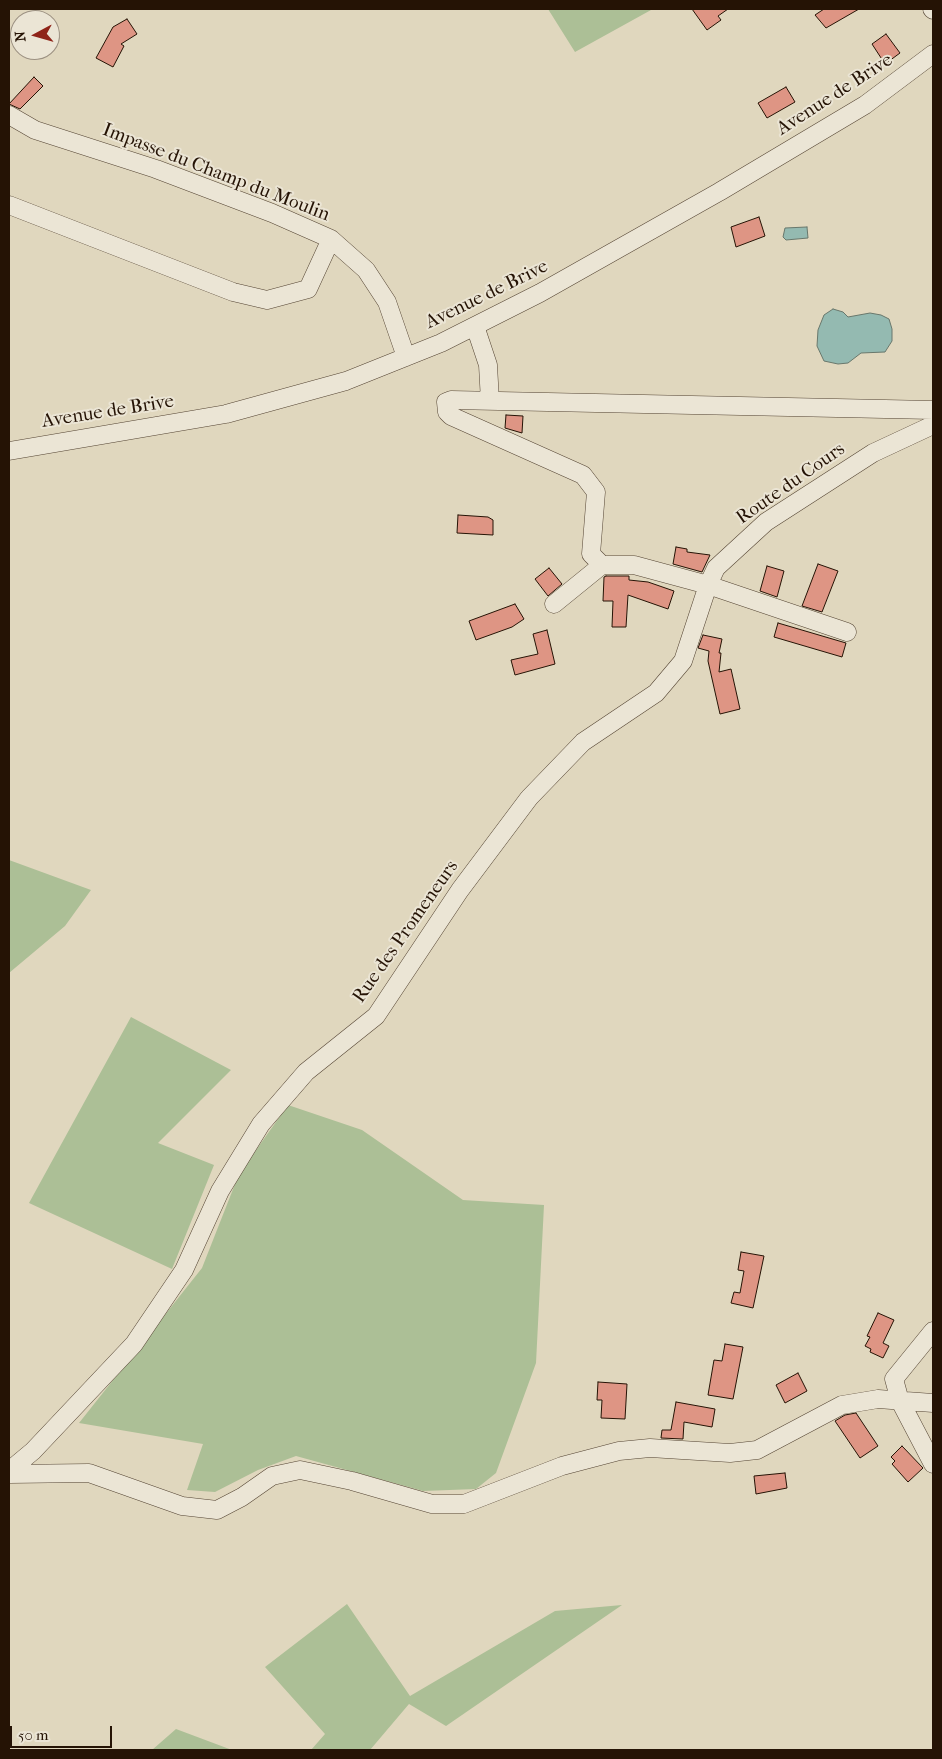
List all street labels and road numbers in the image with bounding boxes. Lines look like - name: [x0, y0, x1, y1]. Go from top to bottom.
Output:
- street label: Avenue de Brive: [773, 49, 897, 141]
- street label: Impasse du Champ du Moulin: [99, 119, 333, 227]
- street label: Avenue de Brive: [422, 255, 552, 335]
- street label: Avenue de Brive: [40, 390, 176, 434]
- street label: Route du Cours: [732, 438, 850, 530]
- street label: Rue des Promeneurs: [348, 856, 464, 1008]

